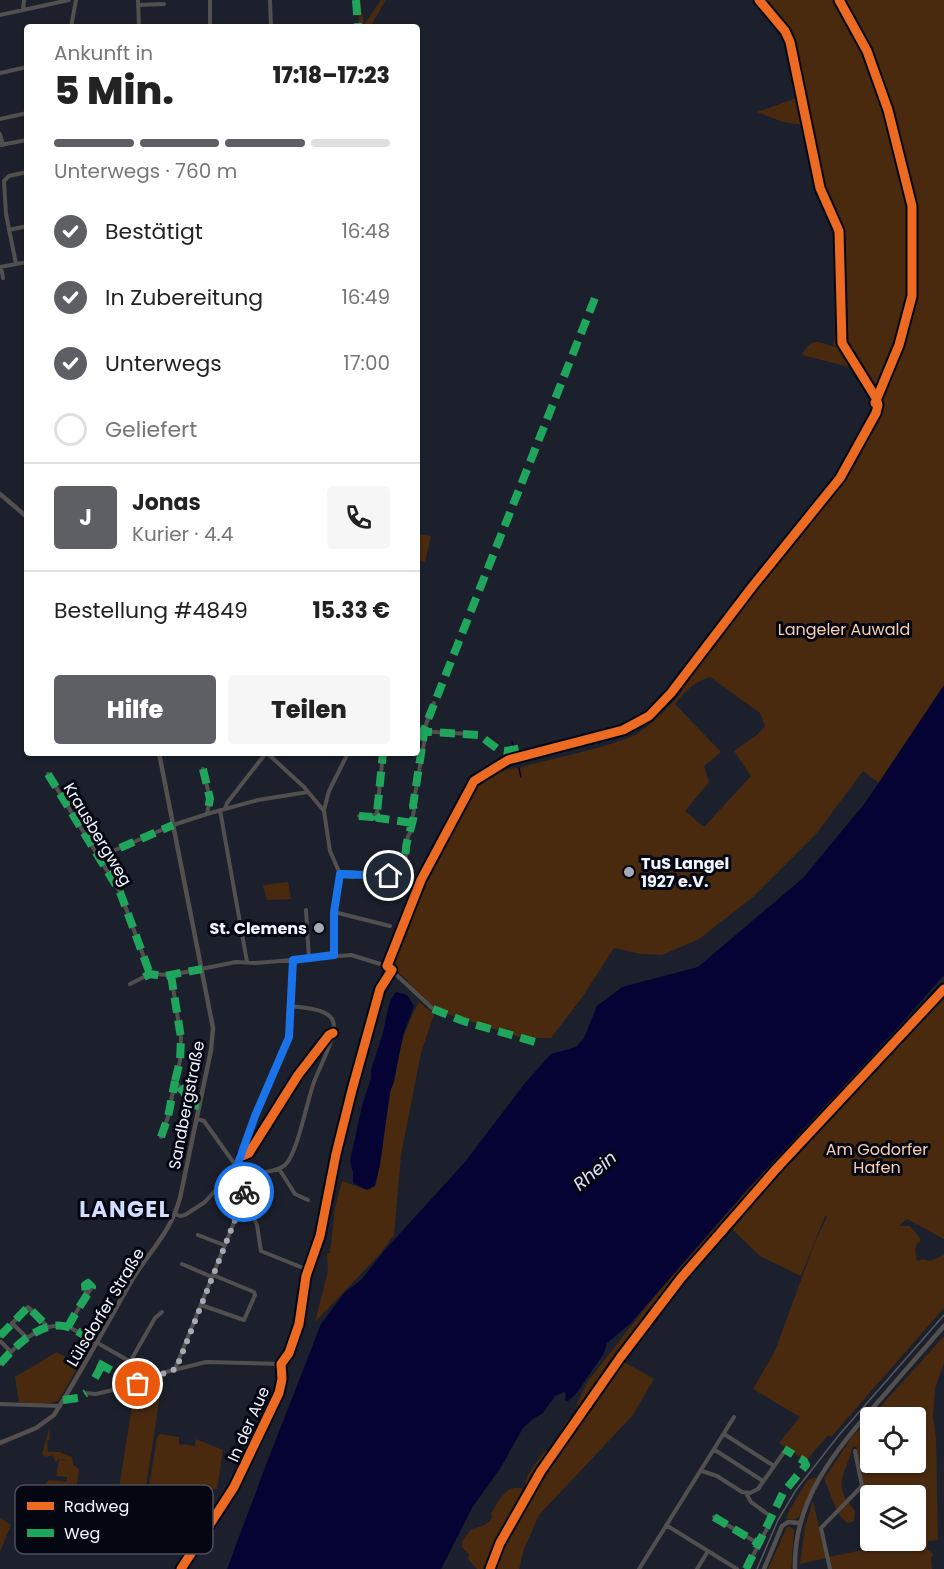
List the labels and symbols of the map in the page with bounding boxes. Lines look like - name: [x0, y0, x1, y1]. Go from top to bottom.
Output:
- park label: Langeler Auwald: [778, 618, 910, 641]
- street label: Krausbergweg: [58, 778, 137, 890]
- pin: [363, 850, 414, 901]
- place label: TuS Langel 1927 e.V.: [641, 852, 729, 893]
- marker: TuS Langel 1927 e.V.: [622, 865, 636, 879]
- place label: St. Clemens: [209, 917, 307, 940]
- marker: St. Clemens: [312, 921, 326, 935]
- street label: Sandbergstraße: [163, 1039, 210, 1171]
- park label: Am Godorfer Hafen: [826, 1138, 928, 1179]
- water label: Rhein: [568, 1145, 622, 1196]
- courier: [214, 1162, 274, 1222]
- district label: LANGEL: [79, 1194, 171, 1225]
- street label: Lülsdorfer Straße: [61, 1244, 150, 1371]
- pin: [112, 1358, 163, 1409]
- street label: In der Aue: [222, 1383, 275, 1466]
- legend: [15, 1485, 213, 1554]
- text: Radweg: [64, 1495, 129, 1518]
- text: Weg: [64, 1522, 100, 1545]

